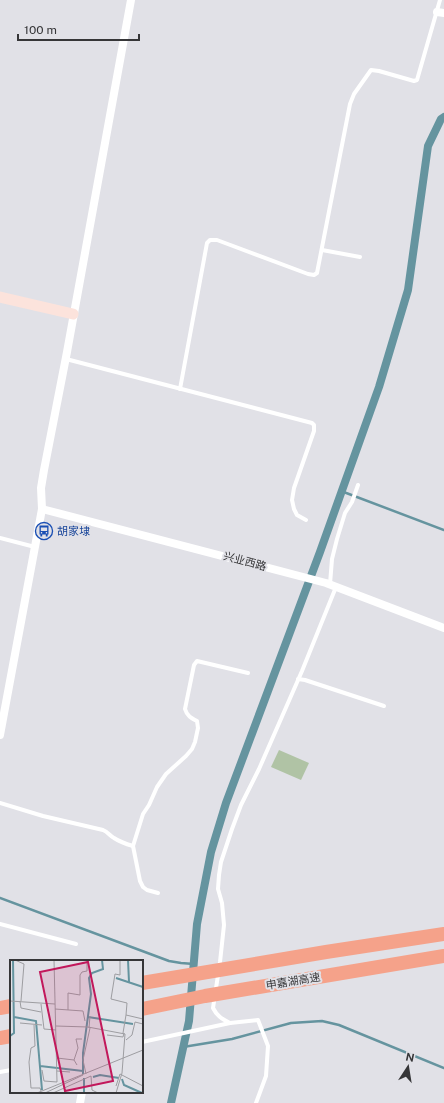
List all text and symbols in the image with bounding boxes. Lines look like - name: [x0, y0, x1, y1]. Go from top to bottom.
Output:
- scale bar: [18, 16, 139, 42]
- text: 100 m: [24, 23, 57, 37]
- bus stop icon: 胡家埭: [34, 521, 54, 541]
- place label: 胡家埭: [57, 525, 90, 537]
- street label: 兴业西路: [222, 550, 268, 572]
- inset map: [10, 960, 143, 1093]
- street label: 申嘉湖高速: [265, 971, 321, 991]
- north arrow: [388, 1047, 428, 1087]
- text: N: [405, 1050, 416, 1064]

